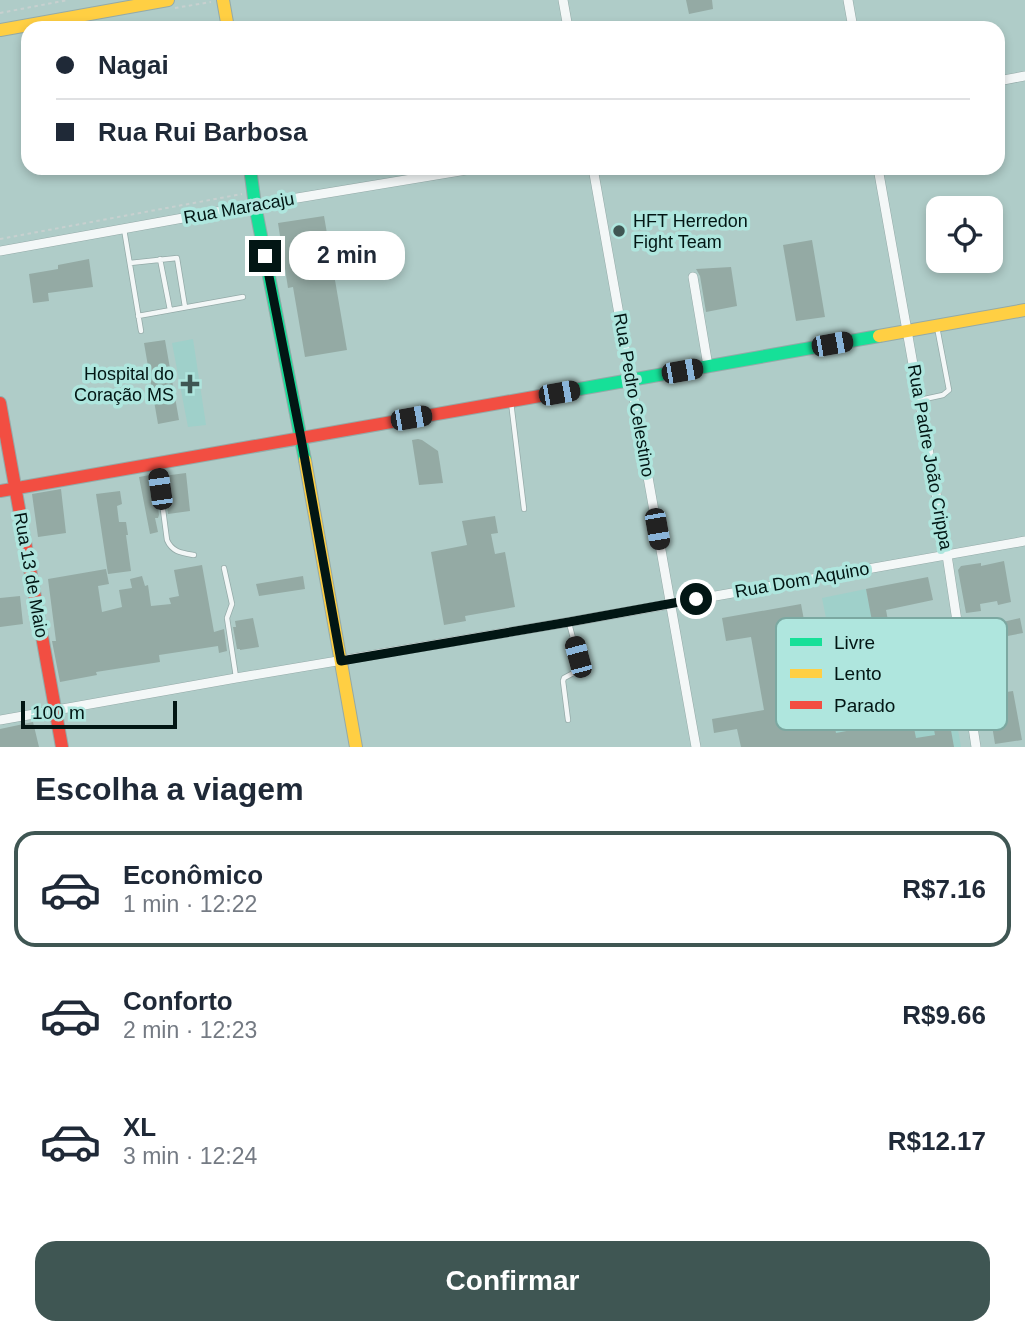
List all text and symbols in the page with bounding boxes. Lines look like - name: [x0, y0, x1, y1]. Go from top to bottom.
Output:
- text: Nagai: [98, 50, 169, 80]
- text: Rua Rui Barbosa: [98, 117, 308, 147]
- street label: Rua Maracaju: [182, 188, 296, 228]
- map controls: [926, 196, 1003, 273]
- button: locate: [926, 196, 1003, 273]
- place label: HFT Herredon Fight Team: [633, 211, 748, 252]
- marker: HFT Herredon Fight Team: [611, 223, 627, 239]
- callout: 2 min: [290, 232, 405, 280]
- route end: [249, 240, 281, 272]
- text: 2 min: [317, 242, 377, 268]
- street label: Rua Pedro Celestino: [610, 311, 658, 479]
- car: [810, 330, 855, 358]
- car: [660, 357, 705, 385]
- street label: Rua Padre João Crippa: [904, 363, 956, 552]
- place label: Hospital do Coração MS: [74, 364, 174, 405]
- marker: Hospital do Coração MS: [180, 374, 200, 394]
- car: [537, 379, 582, 407]
- car: [389, 404, 434, 432]
- car: [147, 467, 174, 511]
- car: [644, 506, 671, 552]
- street label: Rua 13 de Maio: [10, 511, 52, 639]
- street label: Rua Dom Aquino: [733, 558, 871, 602]
- route start: [680, 583, 712, 615]
- legend: [776, 618, 1007, 730]
- text: Livre: [834, 632, 875, 653]
- car: [563, 634, 594, 680]
- text: Lento: [834, 663, 882, 684]
- text: Parado: [834, 695, 895, 716]
- scale bar: [21, 698, 177, 730]
- text: 100 m: [32, 702, 85, 723]
- text: Escolha a viagem: [35, 771, 304, 807]
- icon: car: [39, 858, 102, 921]
- text: Econômico: [123, 860, 263, 890]
- text: R$7.16: [902, 874, 986, 904]
- text: 1 min · 12:22: [123, 891, 257, 917]
- icon: car: [39, 984, 102, 1047]
- text: Conforto: [123, 986, 233, 1016]
- text: R$9.66: [902, 1000, 986, 1030]
- text: 2 min · 12:23: [123, 1017, 257, 1043]
- icon: car: [39, 1110, 102, 1173]
- text: XL: [123, 1112, 156, 1142]
- text: R$12.17: [888, 1126, 986, 1156]
- text: 3 min · 12:24: [123, 1143, 257, 1169]
- button: Confirmar: [35, 1241, 990, 1321]

